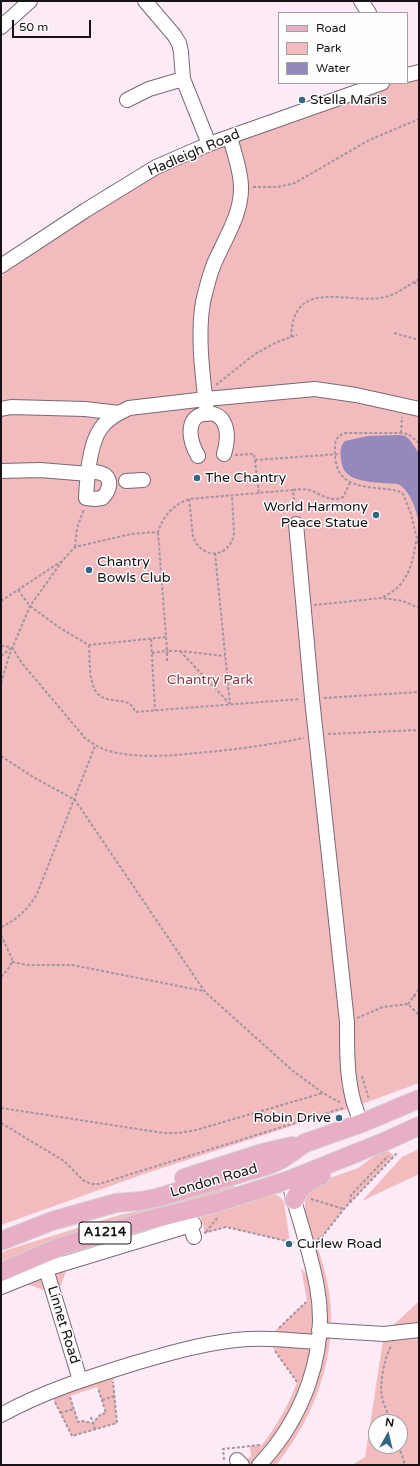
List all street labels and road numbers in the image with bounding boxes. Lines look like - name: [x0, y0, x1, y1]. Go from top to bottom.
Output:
- street label: Hadleigh Road: [145, 126, 243, 180]
- street label: London Road: [169, 1161, 259, 1201]
- road number: A1214: [79, 1222, 131, 1244]
- street label: Linnet Road: [43, 1284, 83, 1366]

